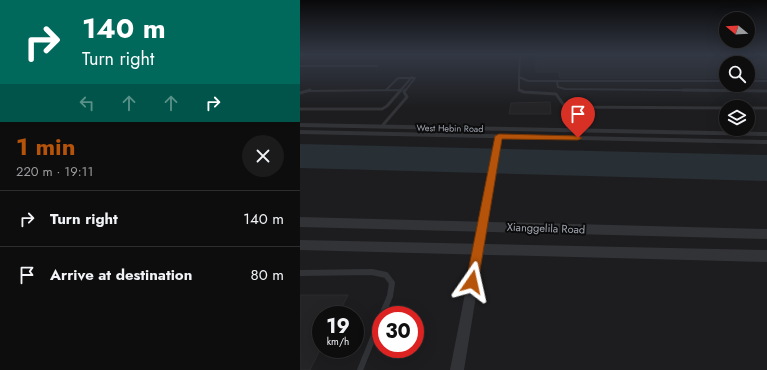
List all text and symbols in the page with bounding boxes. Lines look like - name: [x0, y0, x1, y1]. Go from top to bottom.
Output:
- text: 140 m: [82, 8, 166, 49]
- north arrow: [719, 12, 755, 48]
- map controls: [719, 12, 755, 136]
- icon: right: [16, 16, 68, 68]
- text: Turn right: [82, 46, 154, 72]
- button: search: [719, 56, 755, 92]
- icon: left: [76, 92, 98, 114]
- icon: ahead: [118, 92, 140, 114]
- icon: ahead: [160, 92, 182, 114]
- icon: right: [202, 92, 224, 114]
- pin: [561, 97, 595, 138]
- button: layers: [719, 100, 755, 136]
- icon: arrive: [567, 103, 589, 125]
- street label: West Hebin Road: [417, 121, 483, 135]
- text: 1 min: [16, 129, 76, 164]
- button: close: [242, 135, 284, 177]
- text: 220 m · 19:11: [16, 162, 93, 181]
- icon: right: [16, 208, 38, 230]
- text: Turn right: [50, 208, 118, 230]
- text: 140 m: [243, 208, 284, 230]
- street label: Xianggelila Road: [507, 219, 585, 237]
- position arrow: [451, 261, 493, 303]
- icon: arrive: [16, 264, 38, 286]
- text: Arrive at destination: [50, 264, 192, 286]
- text: 80 m: [251, 264, 284, 286]
- speed limit sign: 30: [372, 306, 424, 358]
- text: 19: [326, 312, 350, 341]
- text: km/h: [327, 334, 349, 349]

